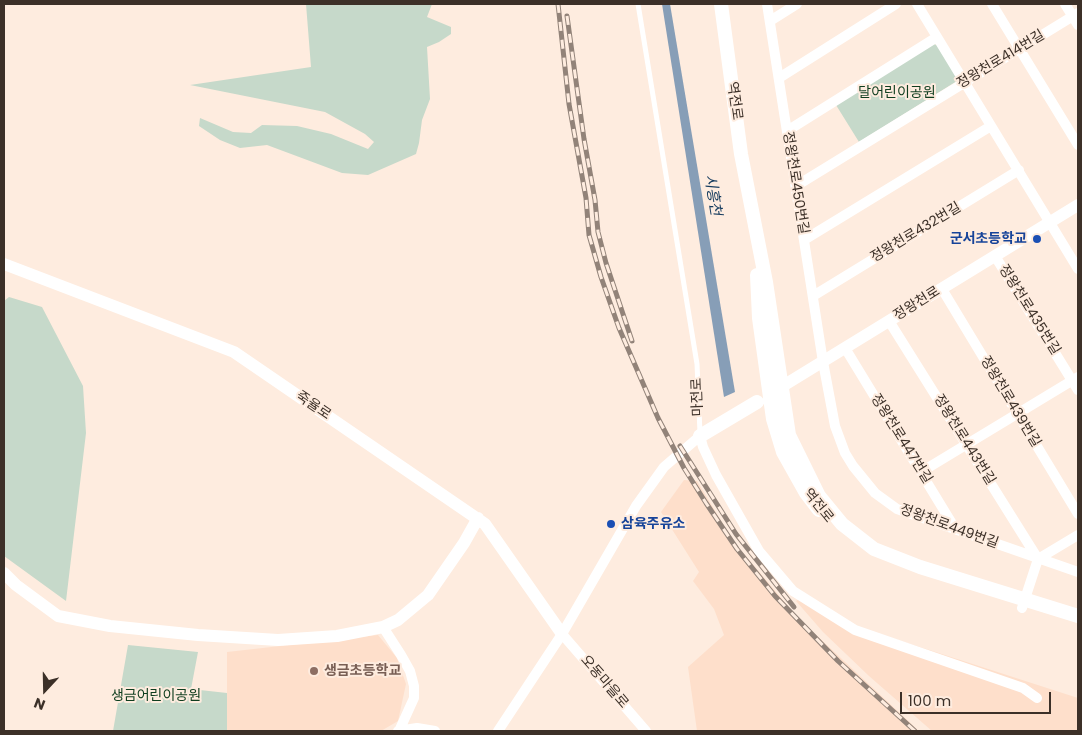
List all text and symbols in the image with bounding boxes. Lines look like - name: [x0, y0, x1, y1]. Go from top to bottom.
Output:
- street label: 정왕천로414번길: [954, 27, 1048, 93]
- street label: 역전로: [723, 81, 745, 121]
- park label: 달어린이공원: [858, 85, 936, 101]
- street label: 정왕천로450번길: [779, 130, 811, 236]
- water label: 시흥천: [700, 173, 724, 217]
- street label: 정왕천로432번길: [868, 199, 964, 267]
- place label: 군서초등학교: [950, 231, 1027, 247]
- marker: 군서초등학교: [1031, 233, 1043, 245]
- street label: 정왕천로435번길: [995, 262, 1063, 358]
- street label: 정왕천로: [891, 283, 943, 325]
- street label: 정왕천로439번길: [976, 353, 1044, 451]
- street label: 마전로: [689, 377, 707, 417]
- street label: 죽율로: [292, 388, 334, 424]
- street label: 정왕천로447번길: [867, 391, 935, 487]
- street label: 정왕천로443번길: [930, 392, 998, 488]
- street label: 역전로: [799, 486, 837, 526]
- street label: 정왕천로449번길: [897, 501, 1001, 553]
- place label: 삼육주유소: [621, 516, 685, 532]
- marker: 삼육주유소: [605, 518, 617, 530]
- street label: 오동마을로: [577, 652, 631, 712]
- place label: 생금초등학교: [324, 663, 401, 679]
- north arrow: [20, 665, 70, 715]
- marker: 생금초등학교: [308, 665, 320, 677]
- scale bar: [902, 682, 1053, 714]
- park label: 생금어린이공원: [111, 688, 201, 704]
- text: 100 m: [908, 690, 951, 711]
- text: N: [31, 693, 48, 715]

